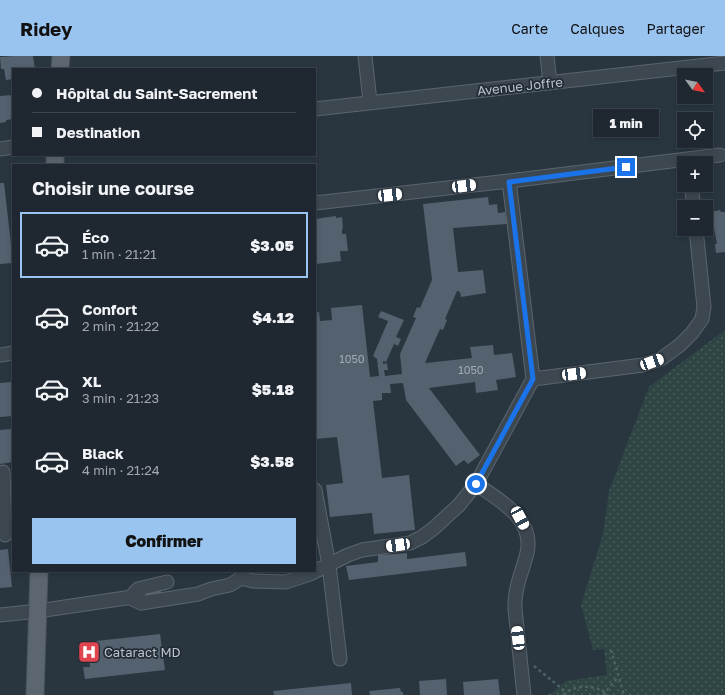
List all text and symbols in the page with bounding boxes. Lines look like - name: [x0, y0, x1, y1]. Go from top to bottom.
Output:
- text: Ridey: [20, 17, 72, 40]
- text: Carte: [511, 20, 548, 37]
- text: Calques: [570, 20, 625, 37]
- text: Partager: [647, 20, 705, 37]
- north arrow: [677, 68, 713, 104]
- map controls: [677, 68, 713, 236]
- street label: Avenue Joffre: [476, 74, 564, 98]
- text: Hôpital du Saint-Sacrement: [56, 84, 257, 102]
- callout: 1 min: [593, 109, 659, 137]
- button: locate: [677, 112, 713, 148]
- text: 1 min: [609, 115, 643, 131]
- text: Destination: [56, 123, 140, 141]
- button: +: [677, 156, 713, 192]
- route end: [617, 158, 635, 176]
- text: Choisir une course: [32, 177, 194, 199]
- car: [451, 179, 477, 193]
- car: [377, 188, 403, 202]
- button: −: [677, 200, 713, 236]
- icon: car: [34, 227, 70, 263]
- text: Éco: [82, 228, 109, 246]
- text: $3.05: [250, 236, 294, 254]
- text: 1 min · 21:21: [82, 246, 157, 262]
- icon: car: [34, 299, 70, 335]
- text: Confort: [82, 300, 137, 318]
- text: $4.12: [252, 308, 294, 326]
- text: 2 min · 21:22: [82, 318, 159, 334]
- house number: 1050: [339, 352, 365, 365]
- car: [639, 352, 665, 372]
- house number: 1050: [458, 363, 484, 376]
- car: [561, 367, 587, 381]
- icon: car: [34, 371, 70, 407]
- text: XL: [82, 372, 101, 390]
- text: $5.18: [252, 380, 294, 398]
- text: 3 min · 21:23: [82, 390, 159, 406]
- icon: car: [34, 443, 70, 479]
- text: Black: [82, 444, 124, 462]
- text: $3.58: [250, 452, 294, 470]
- text: 4 min · 21:24: [82, 462, 160, 478]
- route start: [467, 475, 485, 493]
- car: [509, 505, 531, 531]
- button: Confirmer: [32, 518, 296, 564]
- car: [385, 537, 411, 553]
- car: [511, 625, 525, 651]
- hospital icon: Cataract MD: [76, 639, 102, 665]
- place label: Cataract MD: [104, 644, 181, 660]

